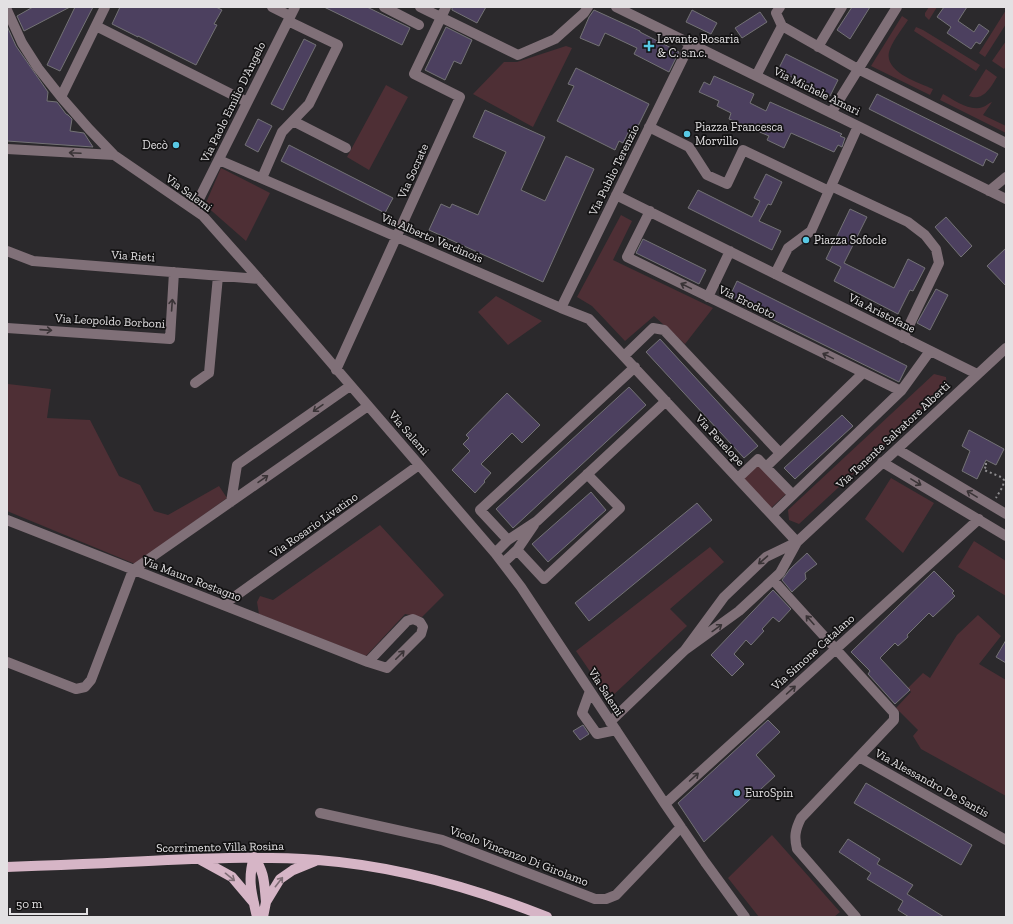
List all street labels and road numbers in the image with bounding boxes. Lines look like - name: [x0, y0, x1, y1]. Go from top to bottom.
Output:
- street label: Via Paolo Emilio D'Angelo: [197, 39, 268, 166]
- street label: Via Michele Amari: [770, 63, 863, 118]
- street label: Via Publio Terenzio: [585, 122, 642, 219]
- street label: Via Socrate: [394, 141, 431, 201]
- street label: Via Salemi: [162, 171, 216, 215]
- street label: Via Alberto Verdinois: [378, 210, 485, 266]
- street label: Via Rieti: [110, 247, 156, 265]
- street label: Via Erodoto: [716, 282, 777, 322]
- street label: Via Aristofane: [845, 290, 918, 336]
- street label: Via Leopoldo Borboni: [53, 311, 166, 331]
- street label: Via Tenente Salvatore Alberti: [833, 378, 953, 492]
- street label: Via Salemi: [385, 407, 432, 459]
- street label: Via Penelope: [692, 410, 748, 469]
- street label: Via Rosario Livatino: [267, 490, 360, 561]
- street label: Via Mauro Rostagno: [140, 553, 243, 604]
- street label: Via Simone Catalano: [768, 611, 857, 694]
- street label: Via Salemi: [585, 665, 627, 719]
- street label: Via Alessandro De Santis: [872, 745, 992, 820]
- street label: Vicolo Vincenzo Di Girolamo: [447, 823, 590, 889]
- street label: Scorrimento Villa Rosina: [156, 839, 284, 855]

